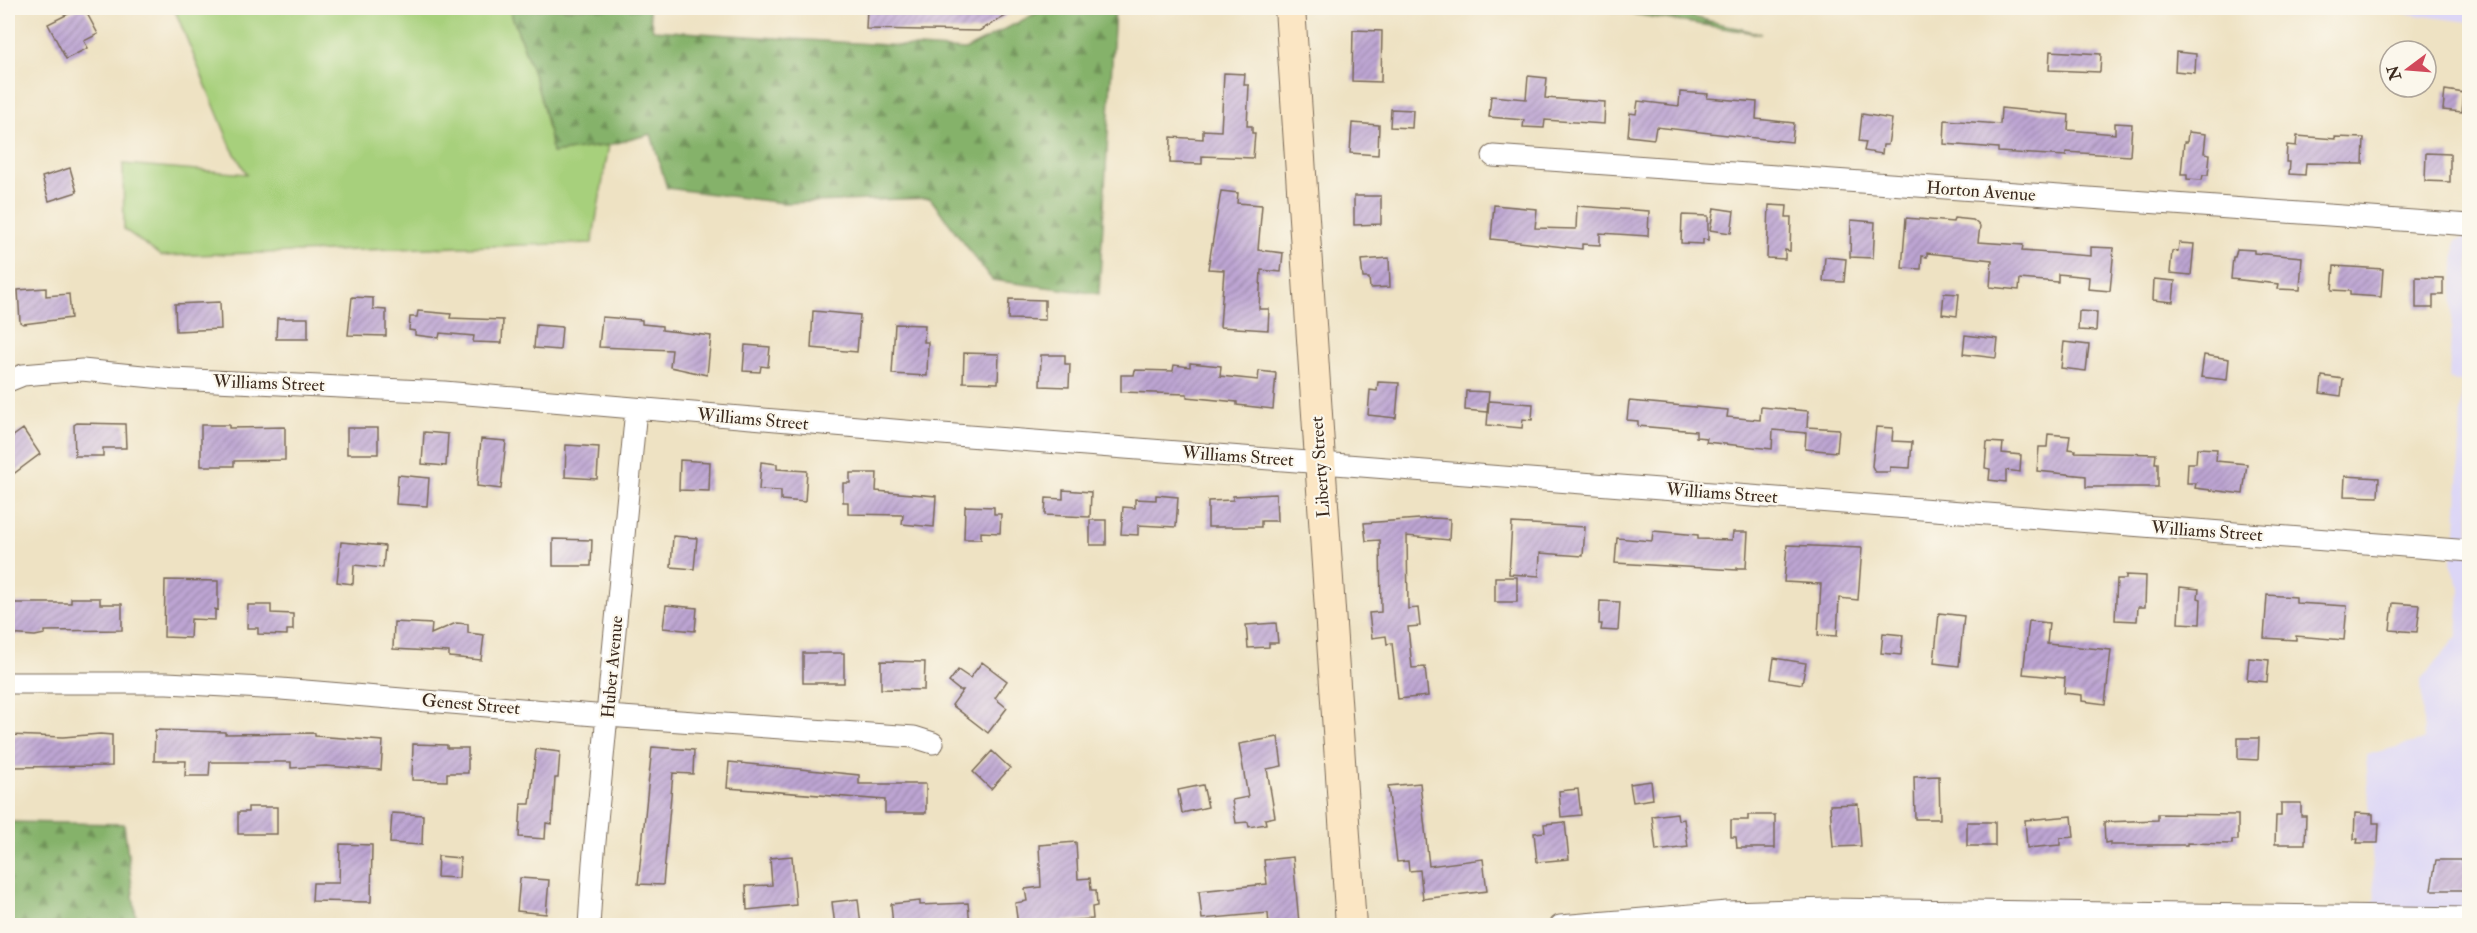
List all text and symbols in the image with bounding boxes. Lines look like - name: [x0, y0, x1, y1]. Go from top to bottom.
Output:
- north arrow: [2378, 39, 2438, 99]
- text: N: [2383, 63, 2406, 83]
- street label: Horton Avenue: [1926, 176, 2037, 207]
- street label: Williams Street: [212, 370, 325, 397]
- street label: Williams Street: [695, 403, 810, 436]
- street label: Liberty Street: [1305, 415, 1336, 519]
- street label: Williams Street: [1180, 441, 1295, 472]
- street label: Williams Street: [1664, 478, 1779, 509]
- street label: Williams Street: [2149, 516, 2264, 547]
- street label: Huber Avenue: [597, 614, 628, 719]
- street label: Genest Street: [421, 689, 521, 720]

